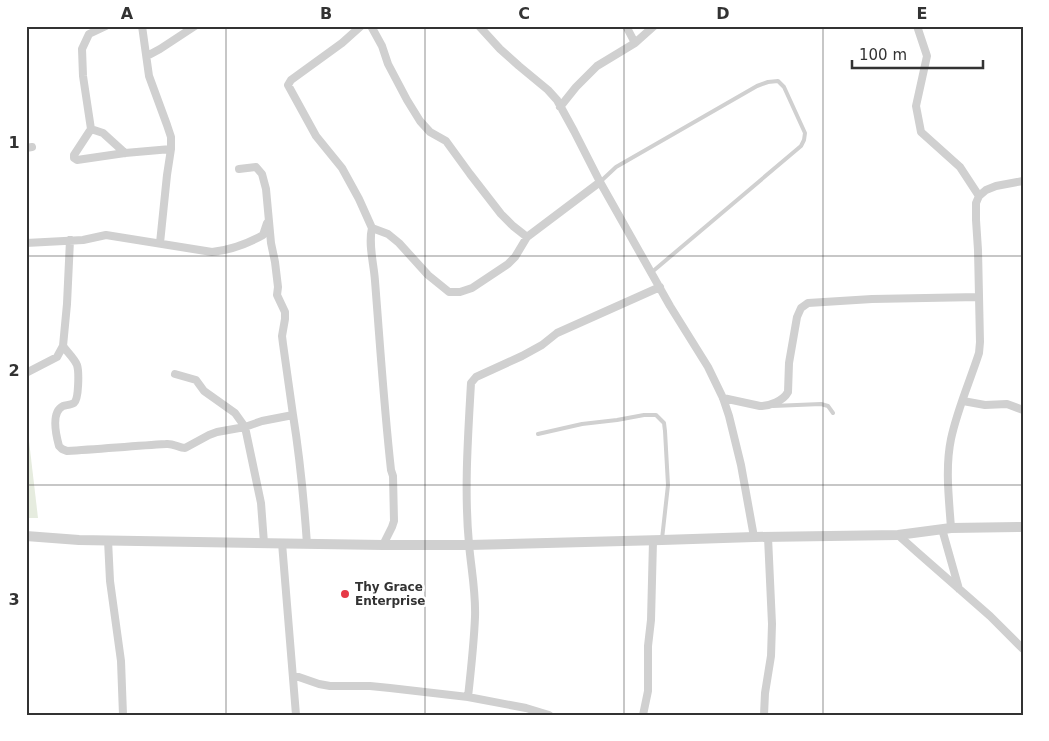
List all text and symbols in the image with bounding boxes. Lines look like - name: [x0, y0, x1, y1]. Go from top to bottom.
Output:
- text: A: [121, 4, 134, 23]
- text: B: [320, 4, 332, 23]
- text: C: [518, 4, 530, 23]
- text: D: [716, 4, 730, 23]
- text: E: [917, 4, 927, 23]
- scale bar: [852, 38, 983, 70]
- text: 100 m: [859, 46, 907, 64]
- text: 1: [8, 133, 20, 152]
- text: 2: [8, 361, 20, 380]
- place label: Thy Grace Enterprise: [355, 580, 425, 608]
- marker: Thy Grace Enterprise: [339, 588, 351, 600]
- text: 3: [8, 590, 20, 609]

